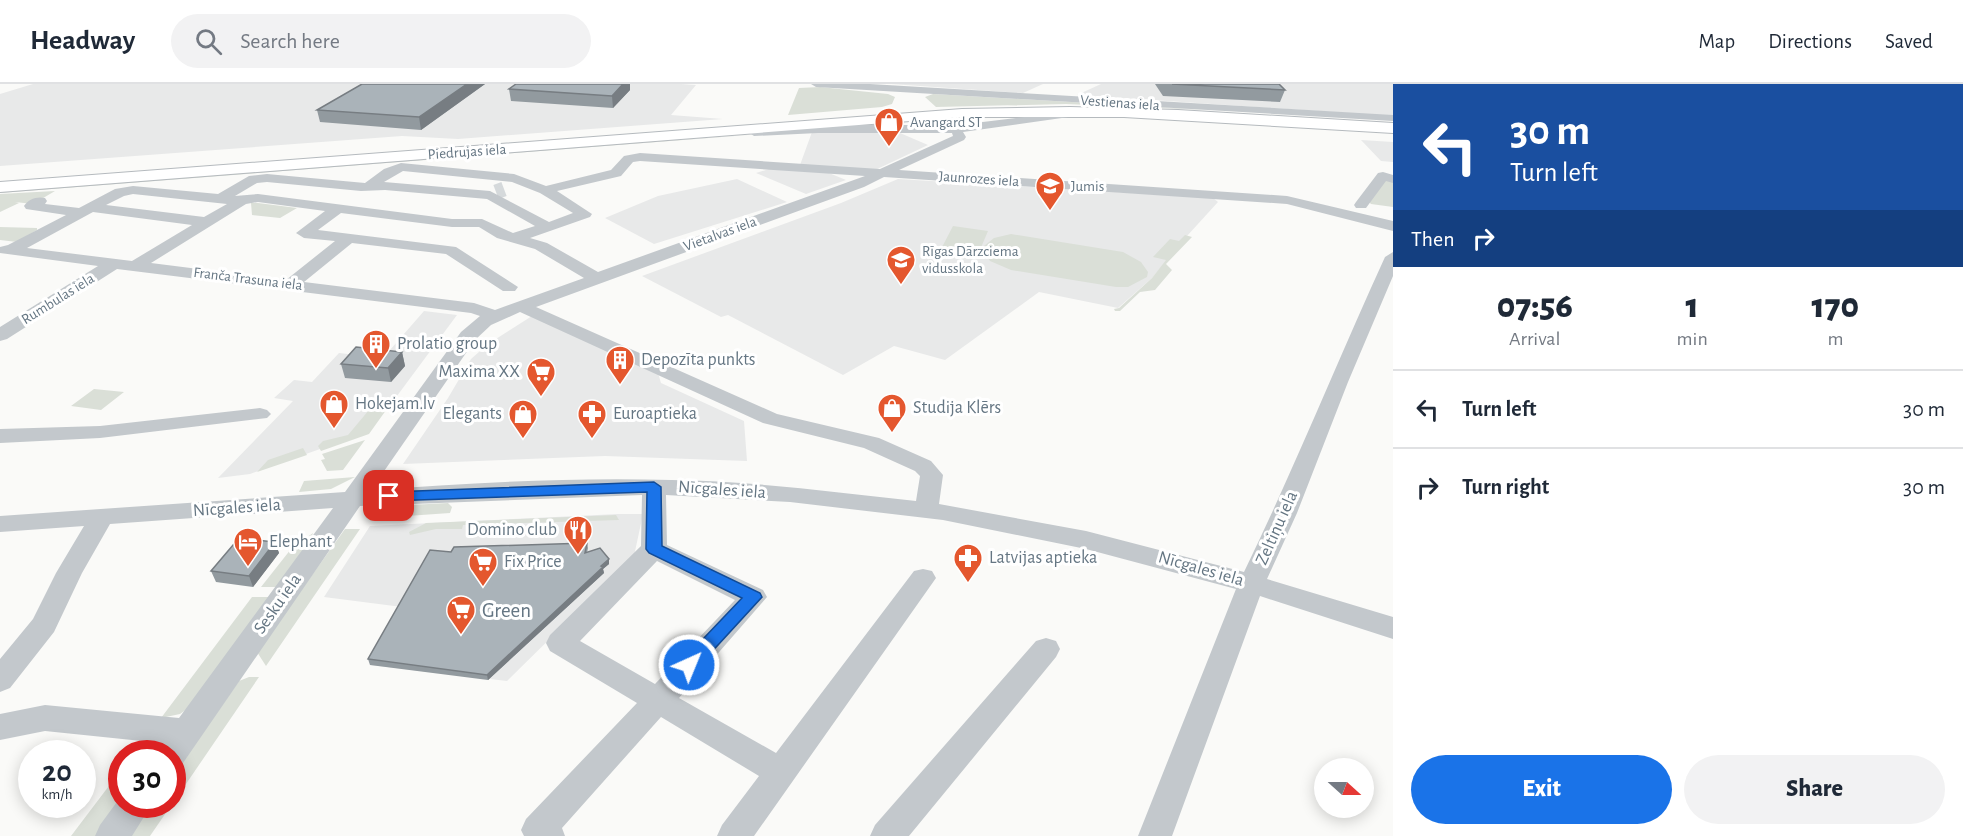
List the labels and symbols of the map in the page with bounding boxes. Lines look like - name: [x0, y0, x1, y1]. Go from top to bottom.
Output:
- street label: Vestienas iela: [1080, 93, 1160, 113]
- shop icon: Avangard ST: [873, 106, 905, 148]
- place label: Avangard ST: [910, 115, 983, 130]
- street label: Piedrujas iela: [427, 142, 507, 162]
- street label: Jaunrozes iela: [938, 169, 1020, 189]
- school or university icon: Jumis: [1034, 170, 1066, 212]
- place label: Jumis: [1071, 179, 1104, 194]
- street label: Vietalvas iela: [681, 214, 759, 254]
- school or university icon: Rīgas Dārzciema vidusskola: [885, 244, 917, 286]
- place label: Rīgas Dārzciema vidusskola: [922, 244, 1019, 276]
- street label: Franča Trasuna iela: [193, 265, 303, 293]
- street label: Rumbulas iela: [19, 271, 97, 327]
- building icon: Prolatio group: [360, 328, 392, 370]
- place label: Prolatio group: [397, 335, 497, 353]
- building icon: Depozīta punkts: [604, 344, 636, 386]
- place label: Depozīta punkts: [641, 351, 756, 369]
- supermarket icon: Maxima XX: [525, 356, 557, 398]
- place label: Maxima XX: [438, 363, 520, 381]
- shop icon: Hokejam.lv: [318, 388, 350, 430]
- shop icon: Studija Klērs: [876, 392, 908, 434]
- place label: Hokejam.lv: [355, 395, 435, 413]
- shop icon: Elegants: [507, 398, 539, 440]
- pharmacy icon: Euroaptieka: [576, 398, 608, 440]
- place label: Studija Klērs: [913, 399, 1001, 417]
- place label: Elegants: [442, 405, 502, 423]
- place label: Euroaptieka: [613, 405, 697, 423]
- pin: [363, 470, 414, 521]
- street label: Nīcgales iela: [677, 478, 767, 502]
- street label: Zeltiņu iela: [1253, 488, 1302, 568]
- street label: Nīcgales iela: [192, 496, 282, 520]
- restaurant icon: Domino club: [562, 514, 594, 556]
- place label: Domino club: [467, 521, 557, 539]
- hotel icon: Elephant: [232, 526, 264, 568]
- place label: Elephant: [269, 533, 332, 551]
- pharmacy icon: Latvijas aptieka: [952, 542, 984, 584]
- supermarket icon: Fix Price: [467, 546, 499, 588]
- street label: Nīcgales iela: [1156, 548, 1246, 590]
- place label: Latvijas aptieka: [989, 549, 1097, 567]
- place label: Fix Price: [504, 553, 561, 571]
- street label: Sesku iela: [251, 571, 305, 637]
- supermarket icon: Green: [445, 594, 477, 636]
- place label: Green: [482, 600, 531, 621]
- position arrow: [657, 633, 721, 697]
- speed limit sign: 30: [108, 740, 186, 818]
- north arrow: [1314, 758, 1374, 818]

